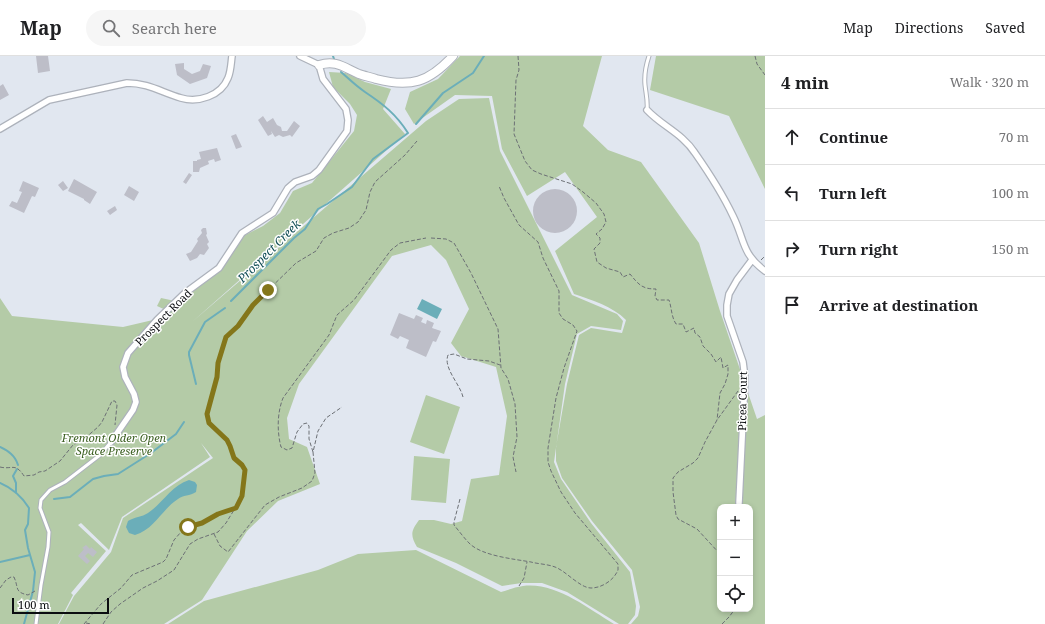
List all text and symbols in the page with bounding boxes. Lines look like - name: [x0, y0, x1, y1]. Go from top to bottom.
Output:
- search box: [86, 10, 366, 46]
- text: Map: [20, 15, 62, 41]
- icon: search: [100, 17, 122, 39]
- text: Search here: [132, 18, 217, 38]
- text: Map: [843, 18, 873, 37]
- text: Directions: [895, 18, 963, 37]
- text: Saved: [985, 18, 1025, 37]
- text: 4 min: [781, 71, 829, 94]
- text: Walk · 320 m: [950, 73, 1029, 91]
- icon: ahead: [781, 126, 803, 148]
- text: Continue: [819, 127, 888, 147]
- text: 70 m: [999, 128, 1029, 146]
- icon: left: [781, 182, 803, 204]
- text: Turn left: [819, 183, 887, 203]
- text: 100 m: [992, 184, 1029, 202]
- water label: Prospect Creek: [233, 215, 305, 287]
- icon: right: [781, 238, 803, 260]
- text: Turn right: [819, 239, 898, 259]
- text: 150 m: [992, 240, 1029, 258]
- route end: [259, 281, 277, 299]
- street label: Prospect Road: [131, 285, 195, 349]
- icon: arrive: [781, 294, 803, 316]
- text: Arrive at destination: [819, 295, 978, 315]
- street label: Picea Court: [734, 371, 750, 431]
- park label: Fremont Older Open Space Preserve: [61, 430, 167, 458]
- map controls: [717, 504, 753, 612]
- button: +: [717, 504, 753, 540]
- route start: [179, 518, 197, 536]
- button: −: [717, 540, 753, 576]
- button: locate: [717, 576, 753, 612]
- scale bar: [12, 596, 109, 615]
- text: 100 m: [18, 597, 50, 612]

